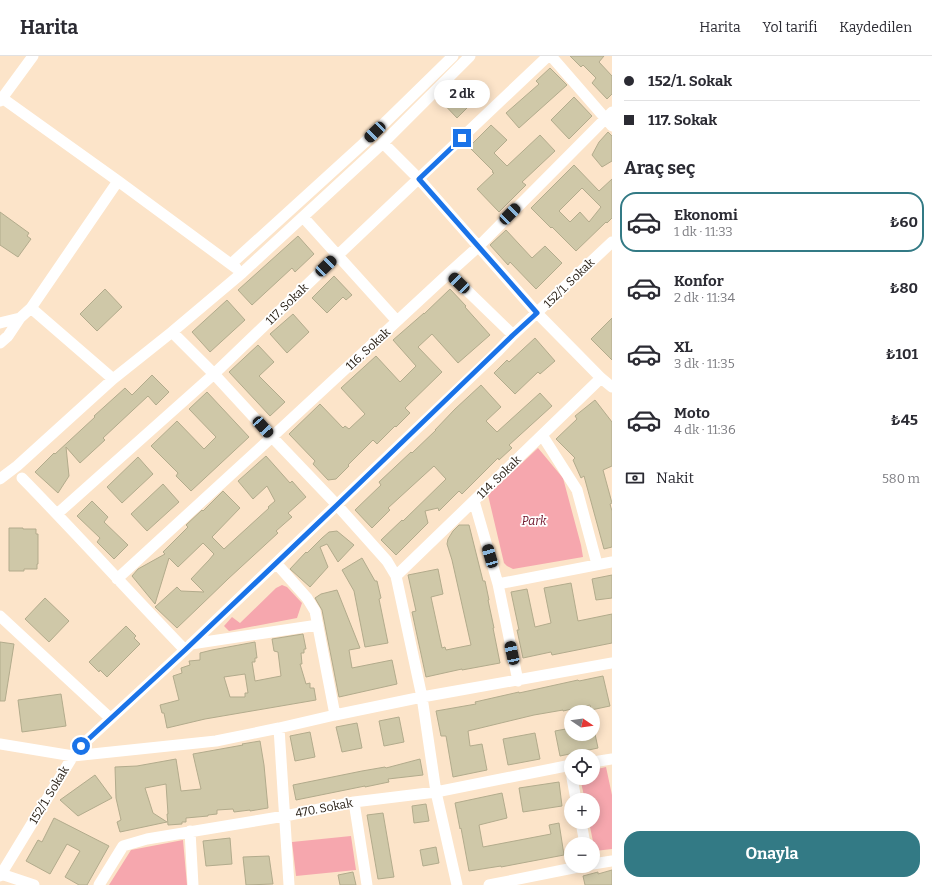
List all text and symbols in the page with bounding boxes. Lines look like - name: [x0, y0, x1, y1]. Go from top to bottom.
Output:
- text: Harita: [20, 16, 78, 39]
- text: Harita: [699, 19, 741, 36]
- text: Yol tarifi: [763, 19, 817, 36]
- text: Kaydedilen: [839, 19, 912, 36]
- text: 152/1. Sokak: [648, 72, 732, 90]
- callout: 2 dk: [434, 80, 490, 108]
- text: 2 dk: [449, 86, 475, 101]
- text: 117. Sokak: [648, 111, 717, 129]
- car: [362, 119, 388, 145]
- route end: [453, 129, 471, 147]
- text: Araç seç: [624, 157, 695, 179]
- car: [497, 201, 523, 227]
- icon: car: [626, 204, 662, 240]
- text: Ekonomi: [674, 206, 738, 224]
- text: ₺60: [890, 213, 918, 231]
- text: 1 dk · 11:33: [674, 224, 733, 239]
- car: [313, 253, 339, 279]
- street label: 152/1. Sokak: [541, 255, 597, 311]
- car: [446, 270, 472, 296]
- icon: car: [626, 270, 662, 306]
- text: Konfor: [674, 272, 724, 290]
- text: ₺80: [889, 279, 918, 297]
- street label: 117. Sokak: [263, 280, 311, 328]
- text: 2 dk · 11:34: [674, 290, 735, 305]
- street label: 116. Sokak: [343, 325, 393, 373]
- icon: car: [626, 336, 662, 372]
- text: XL: [674, 338, 693, 356]
- text: ₺101: [886, 345, 918, 363]
- text: 3 dk · 11:35: [674, 356, 735, 371]
- icon: car: [626, 402, 662, 438]
- text: Moto: [674, 404, 710, 422]
- text: ₺45: [891, 411, 918, 429]
- car: [251, 414, 275, 440]
- text: 4 dk · 11:36: [674, 422, 736, 437]
- street label: 114. Sokak: [474, 453, 524, 501]
- icon: cash: [624, 467, 646, 489]
- text: Nakit: [656, 469, 694, 487]
- text: 580 m: [882, 471, 920, 486]
- park label: Park: [521, 514, 547, 528]
- car: [481, 543, 499, 569]
- car: [504, 640, 520, 666]
- north arrow: [564, 705, 600, 741]
- map controls: [564, 705, 600, 873]
- route start: [72, 737, 90, 755]
- button: locate: [564, 749, 600, 785]
- street label: 152/1. Sokak: [26, 763, 72, 826]
- button: +: [564, 793, 600, 829]
- street label: 470. Sokak: [294, 796, 354, 820]
- button: Onayla: [624, 831, 920, 877]
- button: −: [564, 837, 600, 873]

